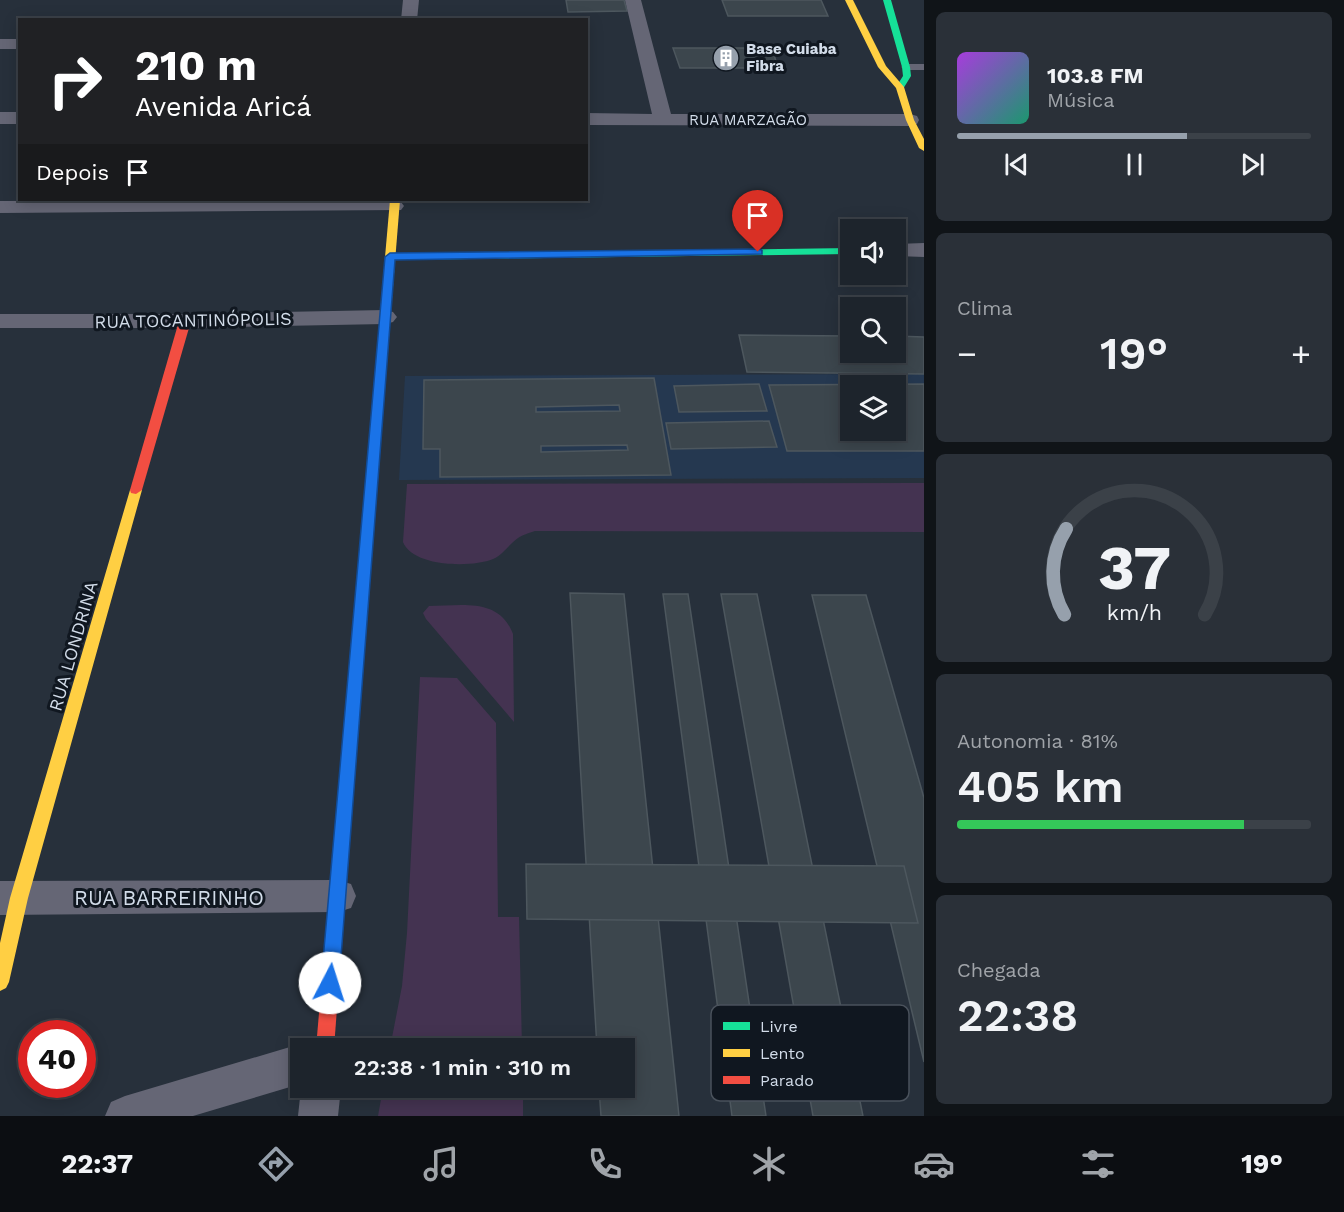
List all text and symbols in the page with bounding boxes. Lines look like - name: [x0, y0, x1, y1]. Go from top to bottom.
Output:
- place label: Base Cuiaba Fibra: [746, 40, 837, 75]
- text: 210 m: [135, 41, 257, 90]
- icon: right: [36, 42, 114, 120]
- building icon: Base Cuiaba Fibra: [711, 43, 741, 73]
- text: 103.8 FM: [1047, 63, 1143, 88]
- text: Música: [1047, 88, 1115, 112]
- text: Avenida Aricá: [135, 91, 312, 123]
- street label: RUA MARZAGÃO: [689, 111, 807, 129]
- icon: previous: [1000, 148, 1033, 181]
- icon: pause: [1118, 148, 1151, 181]
- icon: next: [1236, 148, 1269, 181]
- icon: arrive: [121, 156, 154, 189]
- text: Depois: [36, 160, 109, 185]
- pin: [732, 190, 783, 252]
- icon: arrive: [741, 199, 774, 232]
- map controls: [840, 219, 906, 441]
- button: sound: [840, 219, 906, 285]
- text: Clima: [957, 296, 1013, 320]
- button: search: [840, 297, 906, 363]
- street label: RUA TOCANTINÓPOLIS: [94, 308, 292, 332]
- text: 19°: [1100, 327, 1168, 380]
- text: −: [957, 334, 977, 373]
- text: +: [1291, 334, 1311, 373]
- button: layers: [840, 375, 906, 441]
- text: 37: [1097, 531, 1171, 604]
- street label: RUA LONDRINA: [44, 579, 102, 713]
- text: km/h: [1106, 600, 1162, 625]
- text: Autonomia · 81%: [957, 729, 1118, 753]
- text: 405 km: [957, 760, 1124, 813]
- street label: RUA BARREIRINHO: [74, 885, 264, 910]
- position arrow: [298, 951, 362, 1015]
- text: Chegada: [957, 958, 1040, 982]
- text: 22:38: [957, 989, 1078, 1042]
- legend: [711, 1005, 909, 1101]
- text: Livre: [760, 1017, 798, 1036]
- speed limit sign: 40: [18, 1020, 96, 1098]
- text: Lento: [760, 1044, 805, 1063]
- text: 22:38 · 1 min · 310 m: [354, 1055, 571, 1080]
- text: Parado: [760, 1071, 814, 1090]
- icon: directions: [255, 1143, 297, 1185]
- icon: music: [420, 1143, 462, 1185]
- icon: phone: [584, 1143, 626, 1185]
- icon: climate: [748, 1143, 790, 1185]
- icon: car: [913, 1143, 955, 1185]
- icon: filters: [1077, 1143, 1119, 1185]
- text: 22:37: [61, 1148, 133, 1180]
- text: 19°: [1241, 1148, 1283, 1180]

